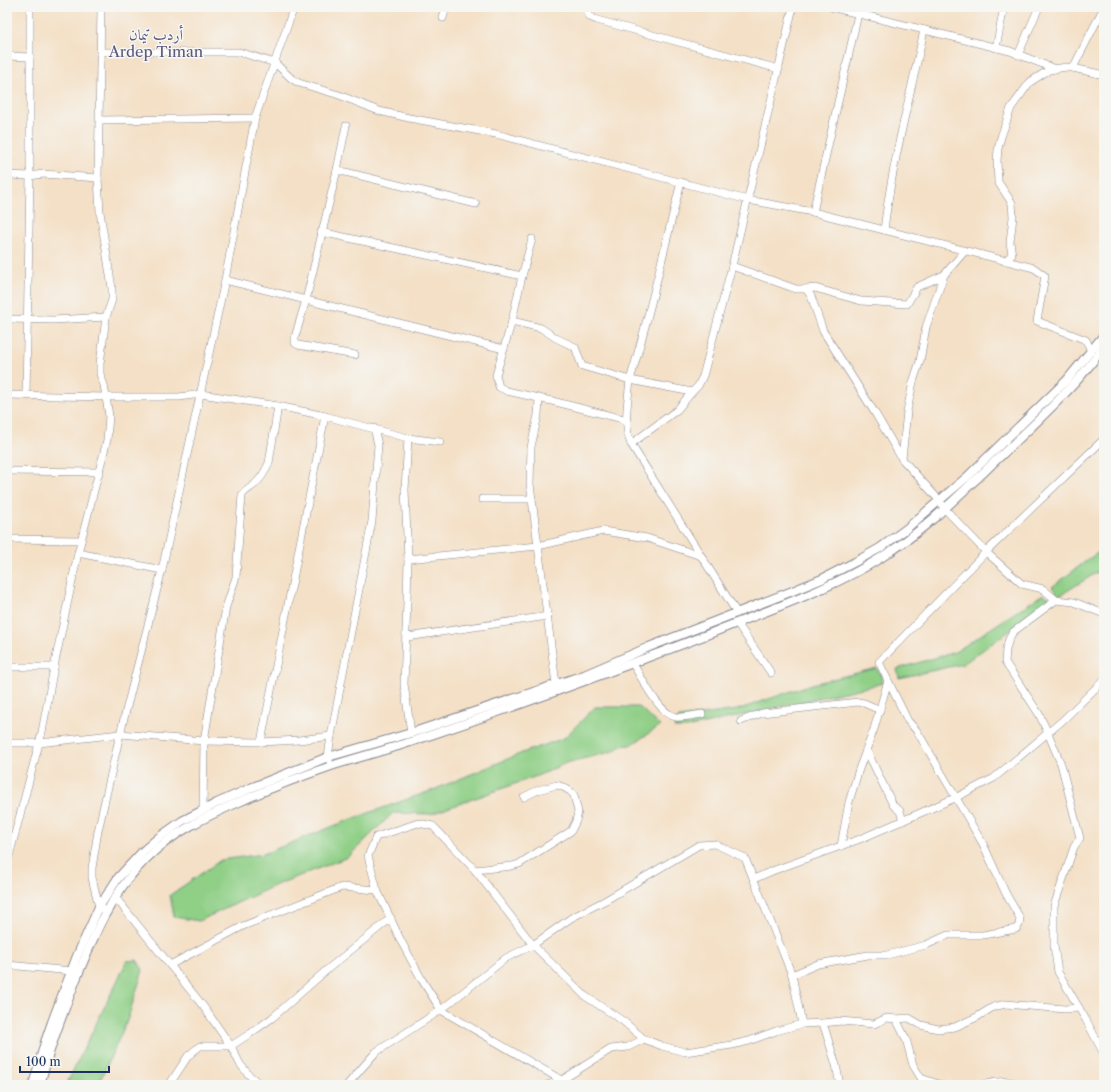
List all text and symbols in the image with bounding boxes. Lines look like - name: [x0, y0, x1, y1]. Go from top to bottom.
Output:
- district label: أردب تيمان Ardep Timan: [108, 24, 204, 61]
- scale bar: [20, 1048, 109, 1074]
- text: 100 m: [26, 1054, 61, 1069]

